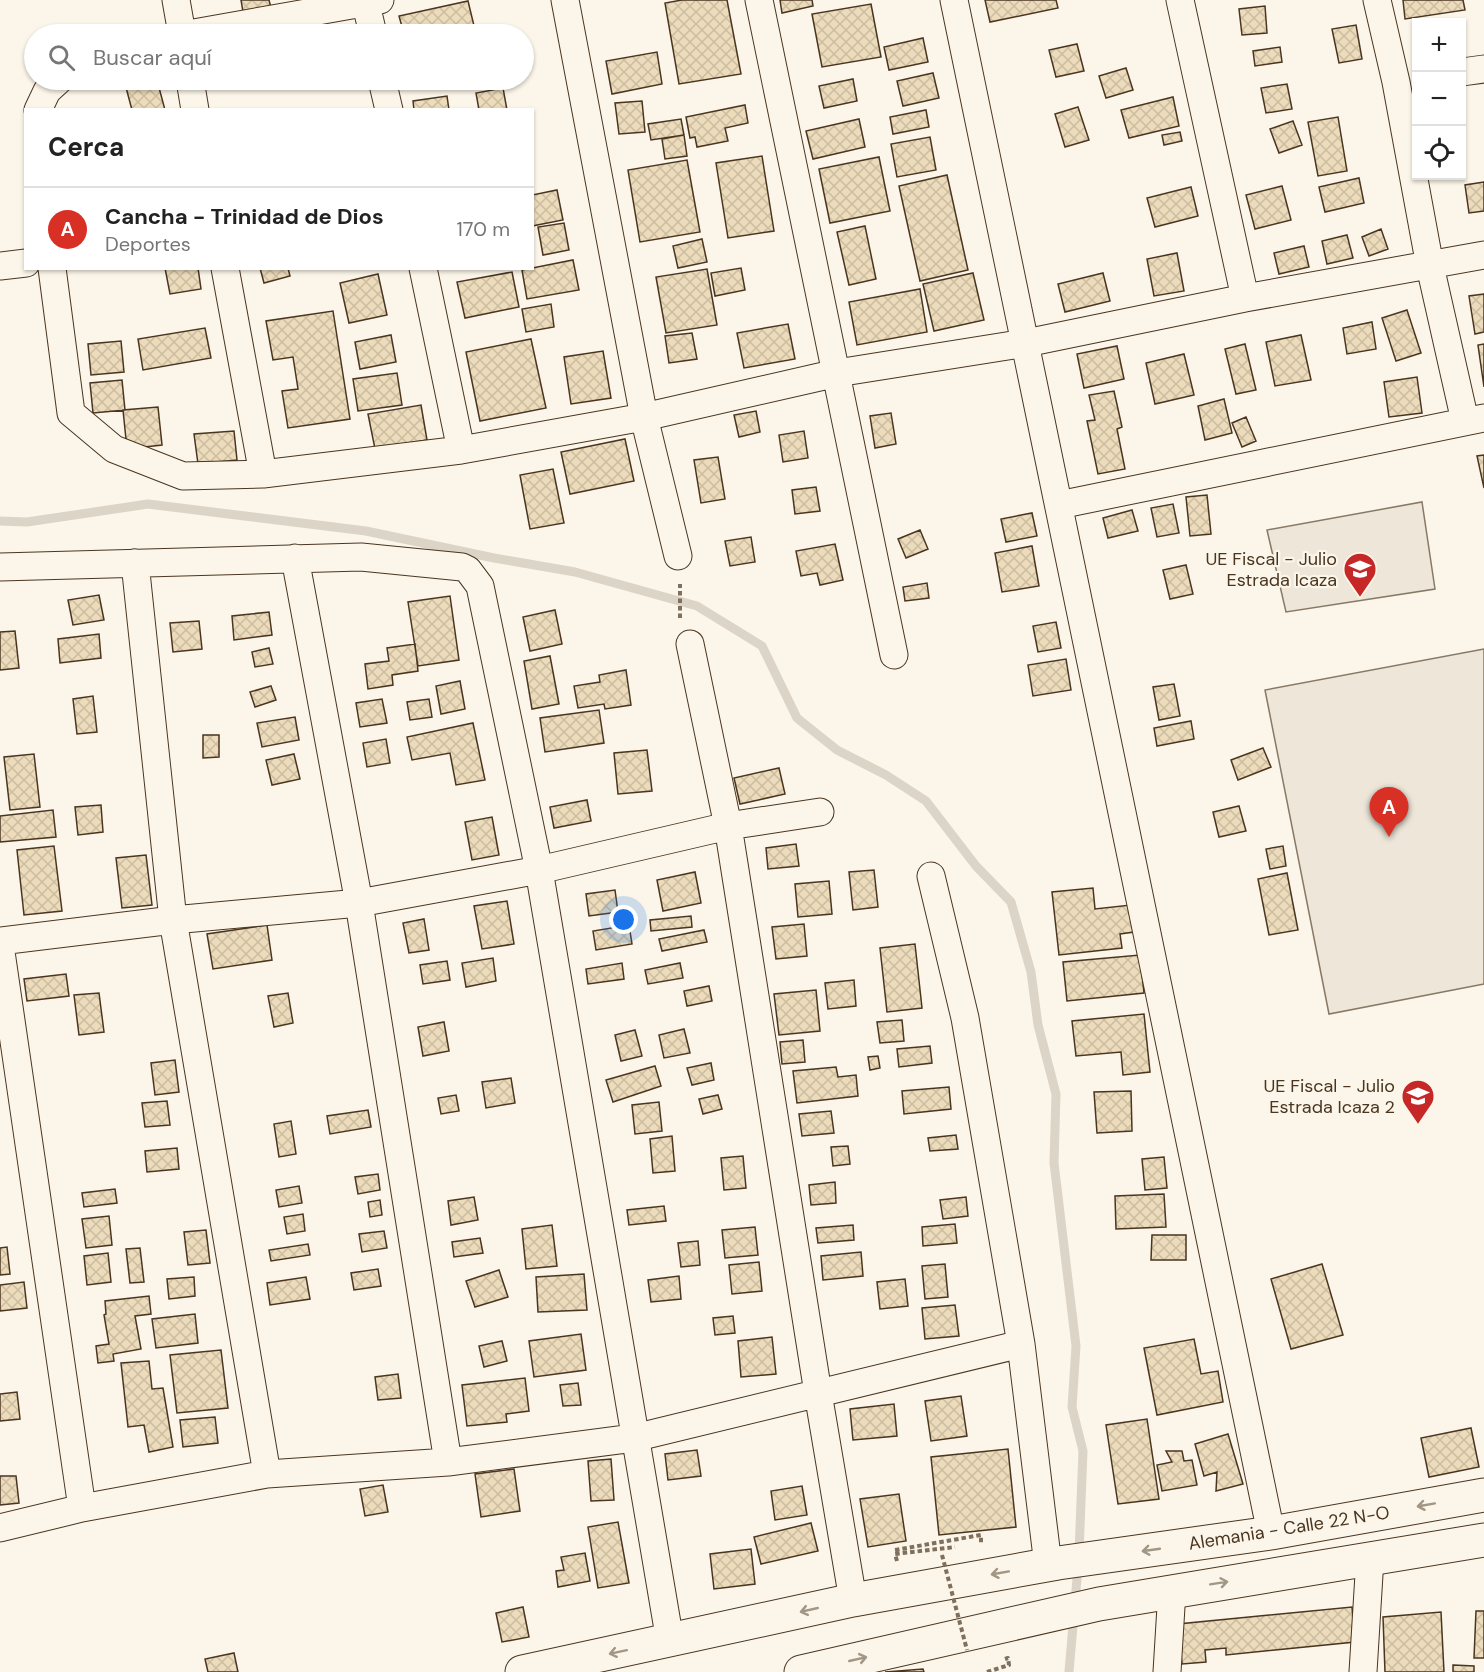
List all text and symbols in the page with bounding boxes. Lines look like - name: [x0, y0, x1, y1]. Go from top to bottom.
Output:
- map controls: [1412, 18, 1466, 180]
- button: +: [1412, 18, 1466, 72]
- search box: [24, 24, 534, 90]
- icon: search: [45, 41, 78, 74]
- text: Buscar aquí: [93, 43, 212, 72]
- button: −: [1412, 72, 1466, 126]
- button: locate: [1412, 126, 1466, 180]
- text: Cerca: [48, 130, 124, 164]
- text: Cancha - Trinidad de Dios: [105, 202, 384, 231]
- text: A: [60, 216, 75, 242]
- text: 170 m: [457, 216, 510, 242]
- text: Deportes: [105, 231, 191, 257]
- place label: UE Fiscal - Julio Estrada Icaza: [1206, 547, 1337, 592]
- school or university icon: UE Fiscal - Julio Estrada Icaza: [1342, 551, 1378, 598]
- pin: A: [1370, 788, 1408, 837]
- your location: [609, 905, 638, 934]
- place label: UE Fiscal - Julio Estrada Icaza 2: [1264, 1074, 1395, 1119]
- school or university icon: UE Fiscal - Julio Estrada Icaza 2: [1400, 1078, 1436, 1125]
- street label: Alemania - Calle 22 N-O: [1187, 1500, 1391, 1556]
- one-way arrow: [1417, 1500, 1437, 1511]
- one-way arrow: [1142, 1544, 1161, 1555]
- one-way arrow: [991, 1568, 1011, 1579]
- one-way arrow: [1209, 1577, 1228, 1588]
- one-way arrow: [799, 1605, 819, 1616]
- one-way arrow: [609, 1647, 629, 1658]
- one-way arrow: [848, 1652, 867, 1664]

